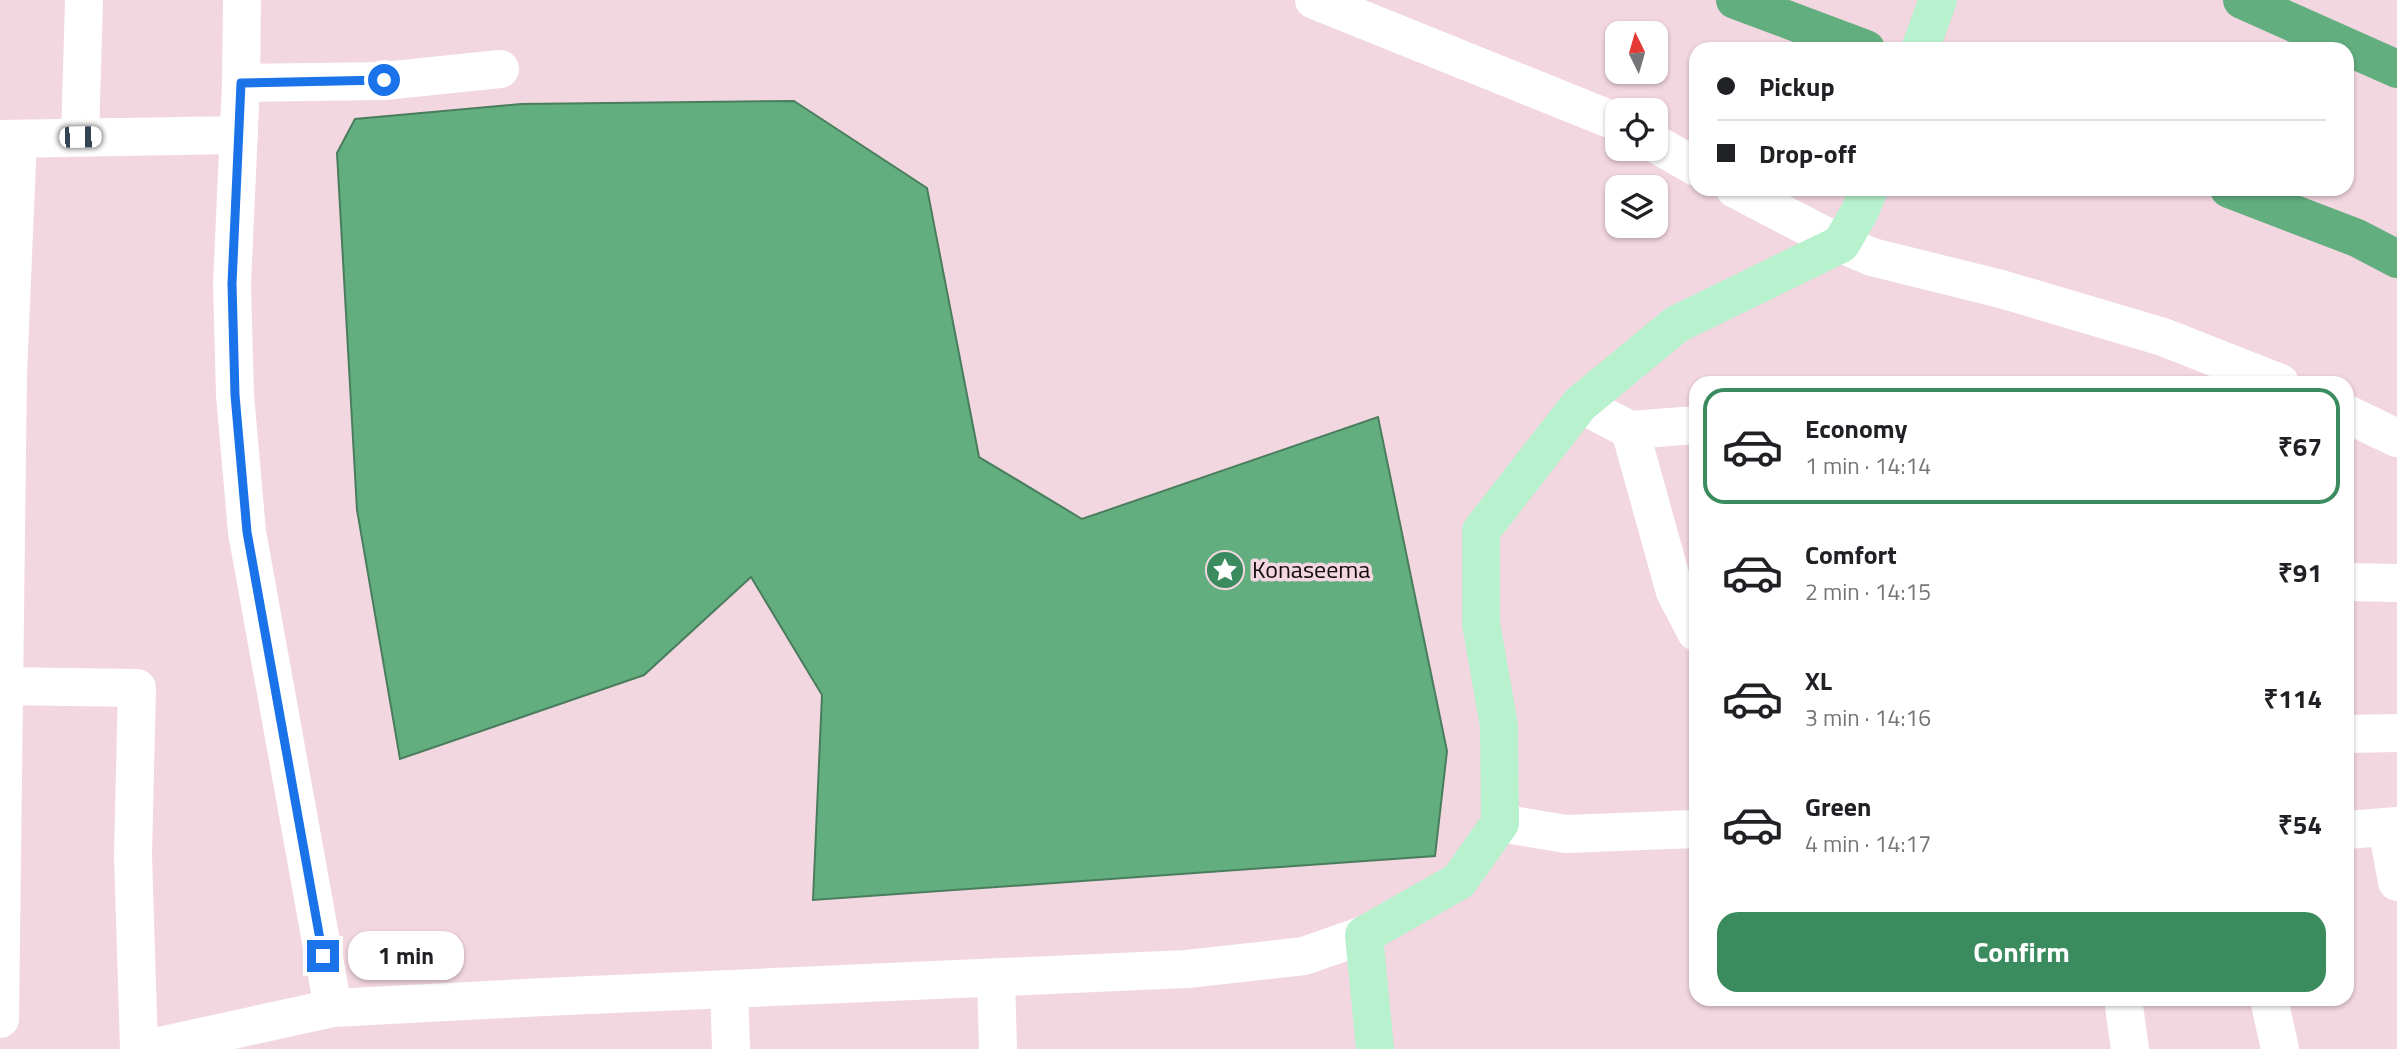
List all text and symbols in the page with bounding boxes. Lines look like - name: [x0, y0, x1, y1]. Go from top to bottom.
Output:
- north arrow: [1605, 21, 1668, 84]
- map controls: [1605, 21, 1668, 238]
- route start: [368, 64, 400, 96]
- text: Pickup: [1759, 67, 1835, 106]
- button: locate: [1605, 98, 1668, 161]
- car: [59, 126, 102, 148]
- text: Drop-off: [1759, 134, 1856, 173]
- button: layers: [1605, 175, 1668, 238]
- text: Economy: [1805, 409, 1907, 448]
- icon: car: [1721, 415, 1784, 478]
- text: ₹67: [2278, 427, 2322, 466]
- text: 1 min · 14:14: [1805, 448, 1931, 483]
- text: Comfort: [1805, 535, 1897, 574]
- icon: car: [1721, 541, 1784, 604]
- place icon: Konaseema: [1204, 549, 1246, 591]
- place label: Konaseema: [1252, 551, 1370, 587]
- text: ₹91: [2278, 553, 2322, 592]
- text: 2 min · 14:15: [1805, 574, 1931, 609]
- text: XL: [1805, 661, 1832, 700]
- icon: car: [1721, 667, 1784, 730]
- text: ₹114: [2263, 679, 2322, 718]
- text: 3 min · 14:16: [1805, 700, 1931, 735]
- text: Green: [1805, 787, 1871, 826]
- icon: car: [1721, 793, 1784, 856]
- text: ₹54: [2278, 805, 2322, 844]
- text: 4 min · 14:17: [1805, 826, 1931, 861]
- button: Confirm: [1717, 912, 2326, 992]
- callout: 1 min: [348, 932, 463, 981]
- text: 1 min: [378, 938, 434, 973]
- route end: [307, 940, 339, 972]

